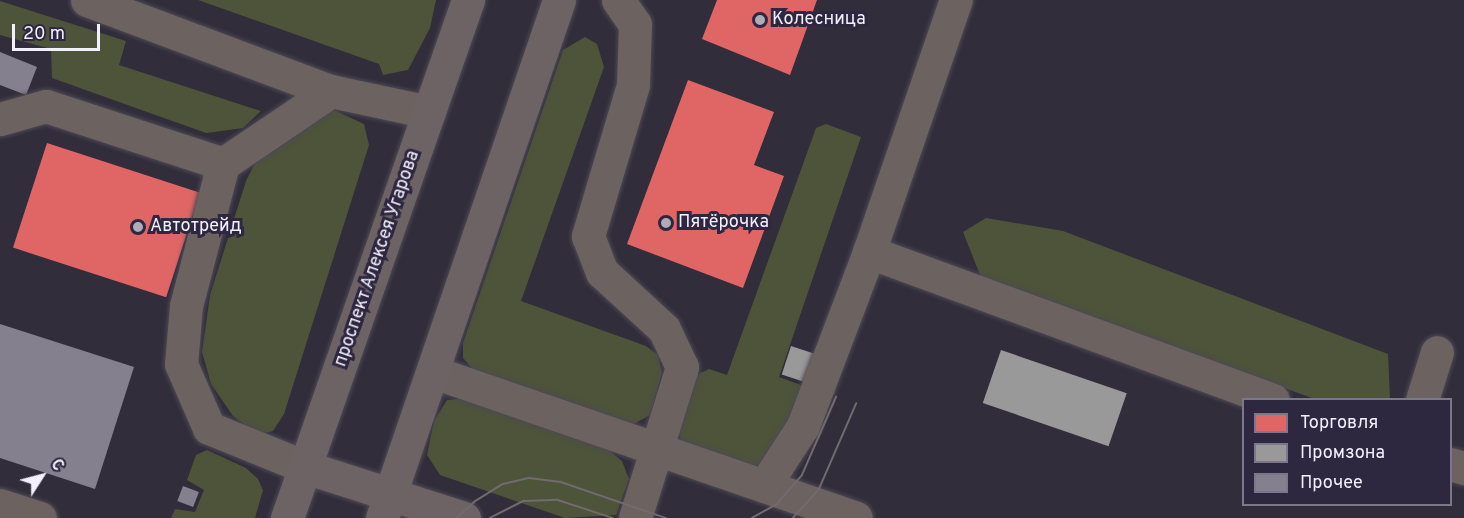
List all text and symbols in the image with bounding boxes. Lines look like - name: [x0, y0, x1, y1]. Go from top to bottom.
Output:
- place label: Колесница: [772, 9, 866, 31]
- scale bar: [15, 12, 104, 50]
- marker: Колесница: [753, 13, 767, 27]
- text: 20 m: [23, 23, 65, 46]
- street label: проспект Алексея Угарова: [331, 148, 425, 370]
- place label: Пятёрочка: [678, 212, 769, 234]
- place label: Автотрейд: [150, 216, 242, 238]
- marker: Пятёрочка: [659, 216, 673, 230]
- marker: Автотрейд: [131, 220, 145, 234]
- legend: [1242, 398, 1452, 506]
- text: Торговля: [1300, 412, 1378, 435]
- text: Промзона: [1300, 442, 1385, 465]
- north arrow: [12, 446, 72, 506]
- text: С: [45, 455, 68, 475]
- text: Прочее: [1300, 472, 1363, 495]

